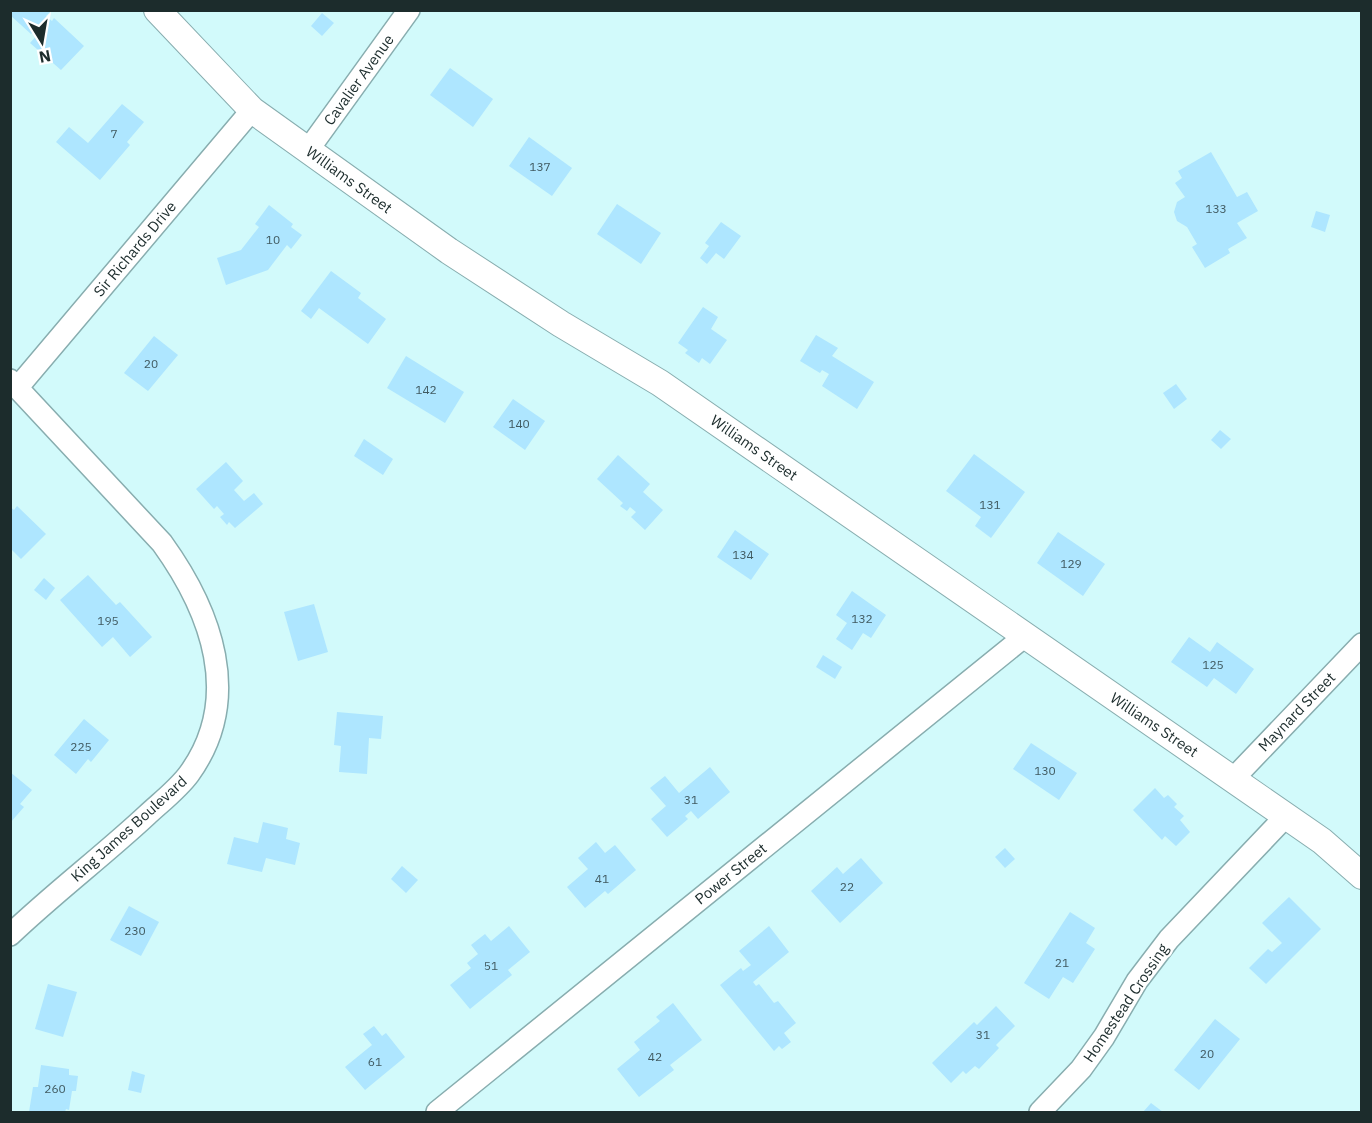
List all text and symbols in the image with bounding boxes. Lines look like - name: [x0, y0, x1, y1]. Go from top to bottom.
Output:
- north arrow: [12, 12, 72, 72]
- street label: Cavalier Avenue: [319, 31, 398, 129]
- text: N: [37, 46, 52, 68]
- house number: 7: [110, 126, 118, 141]
- street label: Williams Street: [302, 142, 396, 217]
- house number: 137: [529, 159, 551, 174]
- street label: Sir Richards Drive: [89, 197, 180, 300]
- house number: 133: [1205, 201, 1227, 216]
- house number: 10: [266, 232, 280, 247]
- house number: 20: [144, 356, 158, 371]
- house number: 142: [415, 382, 437, 397]
- street label: Williams Street: [707, 411, 802, 485]
- house number: 140: [508, 416, 530, 431]
- house number: 131: [979, 497, 1001, 512]
- house number: 134: [732, 547, 754, 562]
- house number: 129: [1060, 556, 1082, 571]
- house number: 132: [851, 611, 873, 626]
- house number: 195: [97, 613, 119, 628]
- house number: 125: [1202, 657, 1224, 672]
- street label: Maynard Street: [1254, 668, 1339, 755]
- street label: Williams Street: [1107, 688, 1202, 761]
- house number: 225: [70, 739, 92, 754]
- house number: 130: [1034, 763, 1056, 778]
- street label: King James Boulevard: [67, 772, 191, 886]
- house number: 31: [684, 792, 698, 807]
- street label: Power Street: [691, 839, 770, 908]
- house number: 41: [595, 871, 609, 886]
- house number: 22: [840, 879, 854, 894]
- house number: 230: [124, 923, 146, 938]
- street label: Homestead Crossing: [1079, 940, 1172, 1066]
- house number: 21: [1055, 955, 1069, 970]
- house number: 51: [484, 958, 498, 973]
- house number: 31: [976, 1027, 990, 1042]
- house number: 20: [1200, 1046, 1214, 1061]
- house number: 42: [648, 1049, 662, 1064]
- house number: 61: [368, 1054, 382, 1069]
- house number: 260: [44, 1081, 66, 1096]

